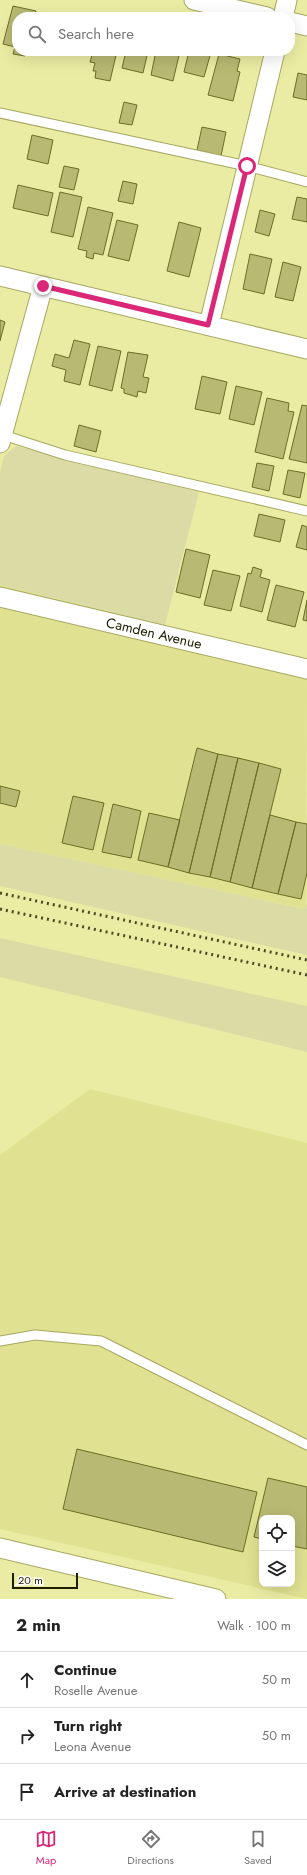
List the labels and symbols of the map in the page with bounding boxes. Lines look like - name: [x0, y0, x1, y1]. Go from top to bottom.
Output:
- route start: [238, 157, 256, 175]
- route end: [34, 277, 52, 295]
- street label: Camden Avenue: [104, 612, 204, 654]
- scale bar: [12, 1571, 78, 1590]

